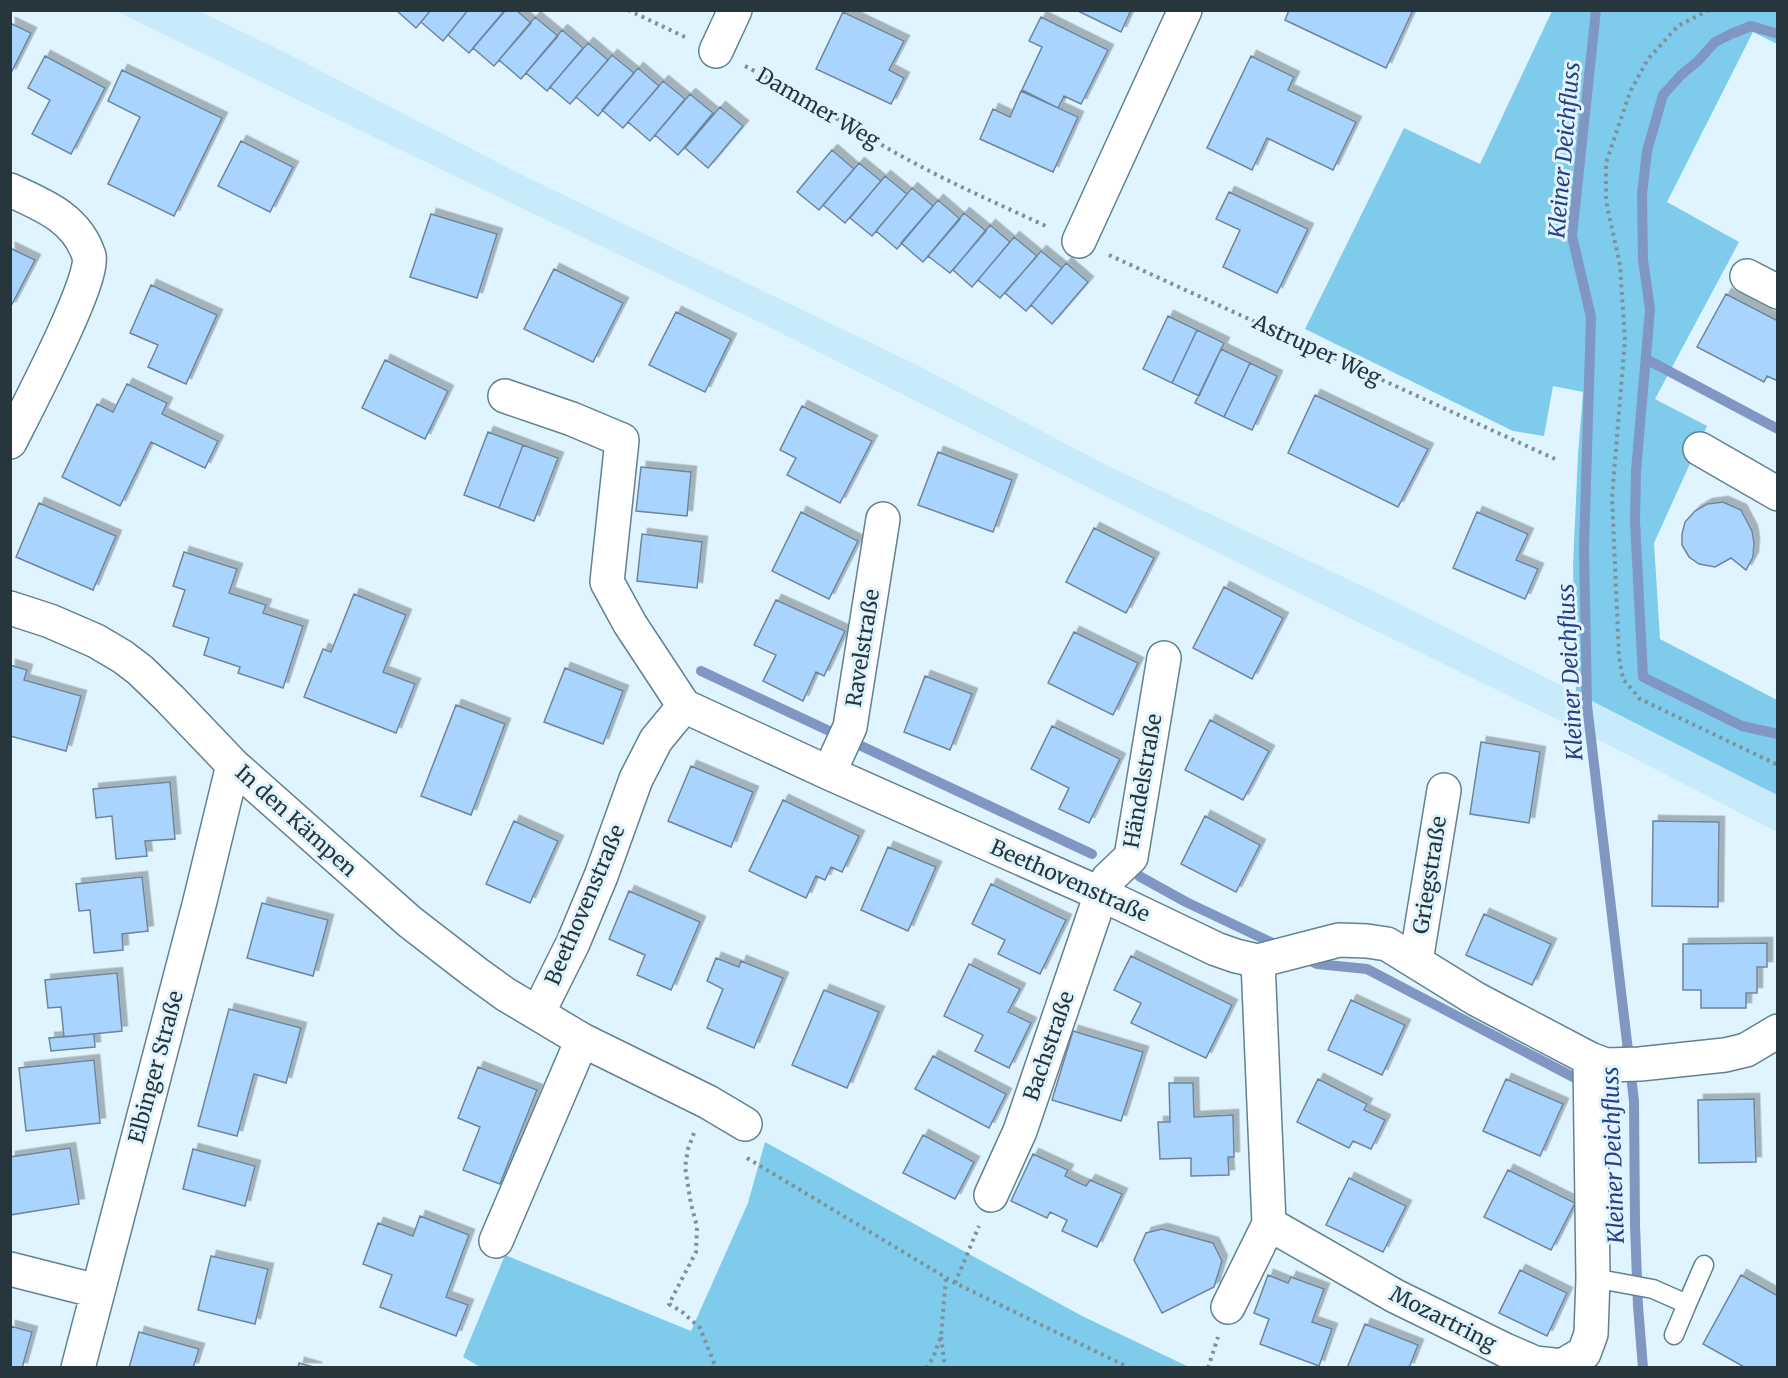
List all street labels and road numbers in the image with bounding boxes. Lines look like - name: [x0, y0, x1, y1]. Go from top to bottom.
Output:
- street label: Dammer Weg: [752, 61, 885, 154]
- street label: Astruper Weg: [1248, 308, 1386, 391]
- street label: Ravelstraße: [840, 587, 885, 709]
- street label: Händelstraße: [1117, 711, 1168, 850]
- street label: In den Kämpen: [230, 759, 363, 882]
- street label: Griegstraße: [1407, 814, 1452, 936]
- street label: Beethovenstraße: [539, 820, 631, 989]
- street label: Beethovenstraße: [986, 833, 1154, 928]
- street label: Bachstraße: [1017, 987, 1080, 1104]
- street label: Elbinger Straße: [122, 988, 189, 1146]
- street label: Mozartring: [1385, 1280, 1501, 1357]

